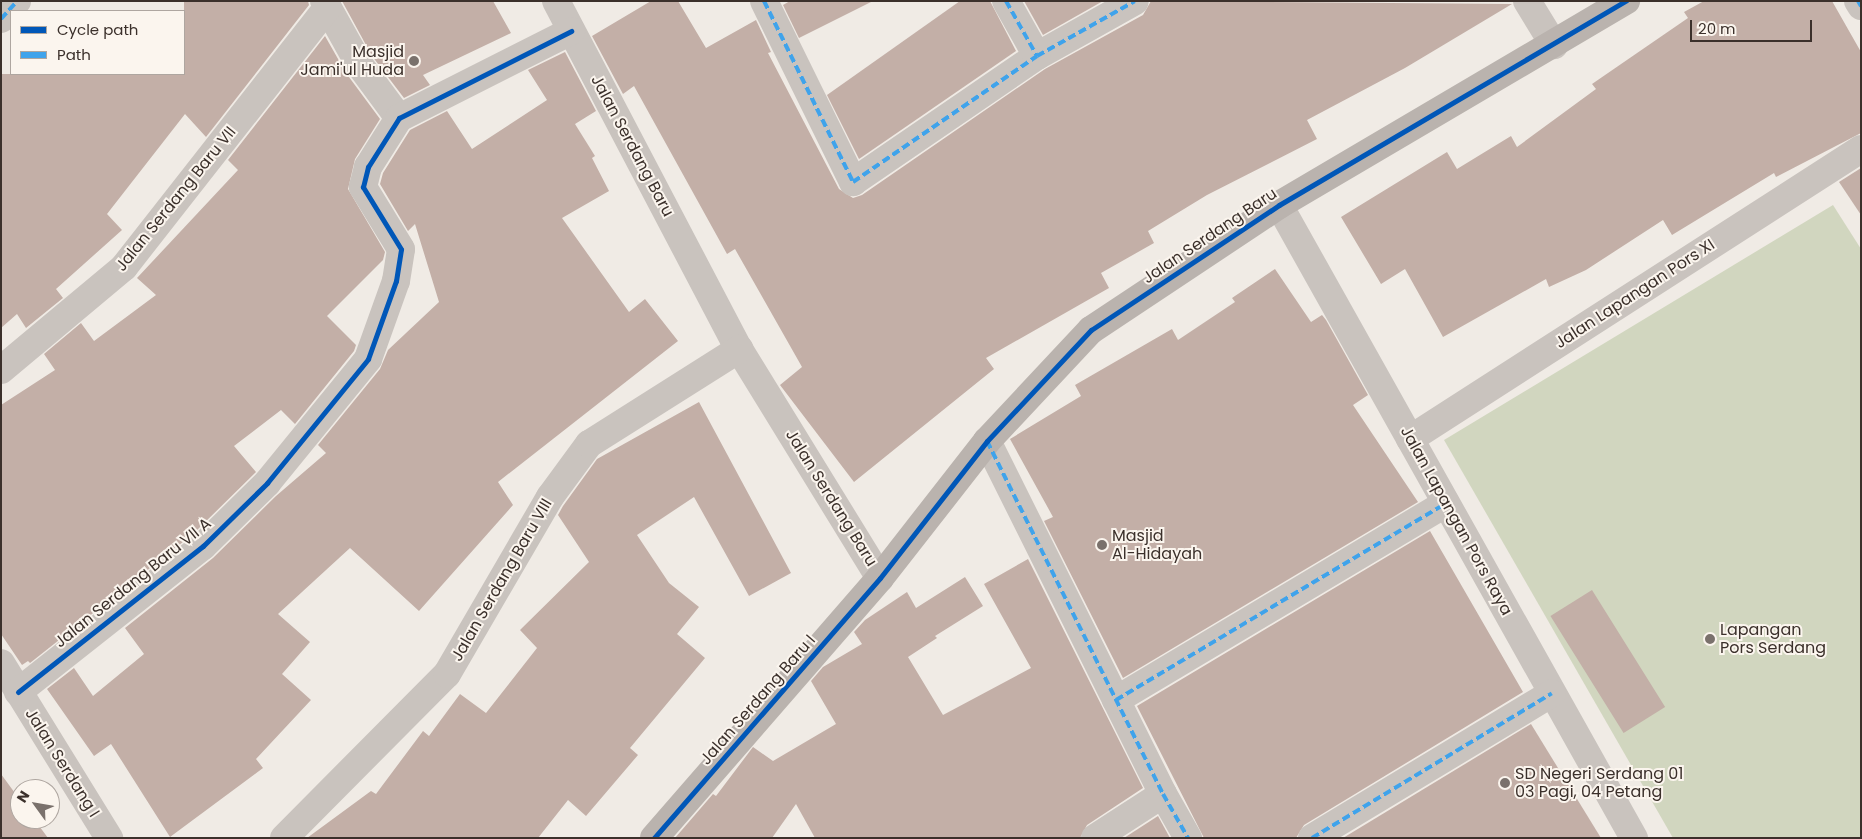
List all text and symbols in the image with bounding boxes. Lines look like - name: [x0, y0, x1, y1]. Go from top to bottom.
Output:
- legend: [10, 10, 185, 75]
- scale bar: [1692, 10, 1814, 42]
- text: 20 m: [1698, 18, 1736, 39]
- text: Cycle path: [57, 19, 138, 40]
- place label: Masjid Jami'ul Huda: [300, 42, 404, 80]
- text: Path: [57, 44, 91, 65]
- marker: Masjid Jami'ul Huda: [408, 55, 420, 67]
- street label: Jalan Serdang Baru: [587, 72, 677, 220]
- street label: Jalan Serdang Baru VII: [112, 123, 240, 275]
- street label: Jalan Serdang Baru: [1139, 184, 1281, 288]
- street label: Jalan Lapangan Pors XI: [1552, 235, 1718, 353]
- street label: Jalan Lapangan Pors Raya: [1396, 423, 1516, 619]
- street label: Jalan Serdang Baru: [781, 426, 881, 570]
- street label: Jalan Serdang Baru VIII: [448, 495, 556, 665]
- street label: Jalan Serdang Baru VII A: [51, 514, 215, 652]
- place label: Masjid Al-Hidayah: [1112, 526, 1202, 564]
- marker: Masjid Al-Hidayah: [1096, 539, 1108, 551]
- place label: Lapangan Pors Serdang: [1720, 620, 1826, 658]
- street label: Jalan Serdang Baru I: [696, 631, 820, 769]
- marker: Lapangan Pors Serdang: [1704, 633, 1716, 645]
- street label: Jalan Serdang I: [21, 705, 103, 821]
- place label: SD Negeri Serdang 01 03 Pagi, 04 Petang: [1515, 764, 1683, 802]
- marker: SD Negeri Serdang 01 03 Pagi, 04 Petang: [1499, 777, 1511, 789]
- north arrow: [10, 779, 60, 829]
- text: N: [12, 787, 34, 806]

